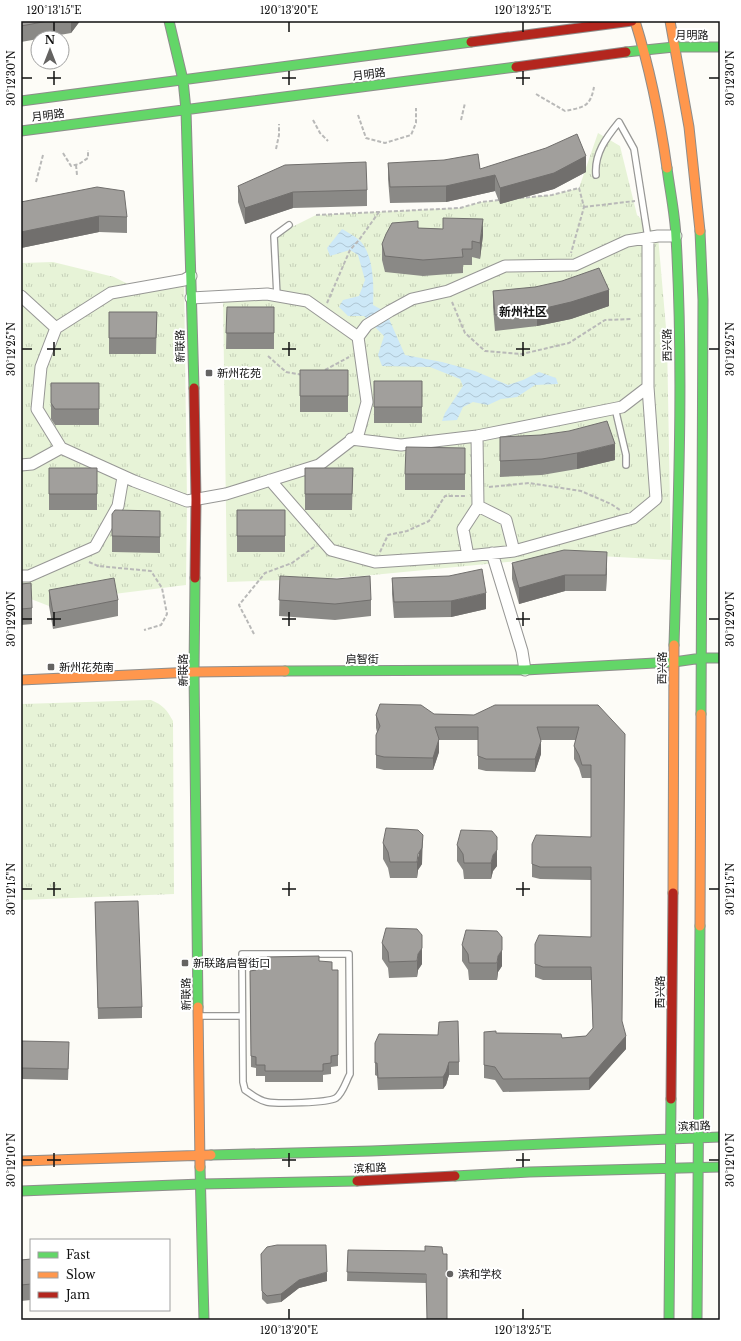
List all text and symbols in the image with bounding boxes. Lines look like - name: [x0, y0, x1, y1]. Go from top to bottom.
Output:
- text: 120°13'15"E: [26, 4, 82, 17]
- text: 120°13'20"E: [260, 4, 318, 17]
- text: 120°13'25"E: [495, 4, 551, 17]
- street label: 月明路: [676, 28, 709, 42]
- north arrow: [30, 30, 70, 70]
- text: N: [45, 33, 56, 47]
- text: 30°12'30"N: [5, 50, 18, 106]
- text: 30°12'30"N: [724, 50, 737, 106]
- street label: 月明路: [352, 65, 386, 83]
- street label: 月明路: [31, 106, 65, 124]
- district label: 新州社区: [499, 304, 547, 319]
- text: 30°12'25"N: [5, 322, 18, 376]
- text: 30°12'25"N: [724, 322, 737, 376]
- street label: 西兴路: [660, 328, 674, 362]
- street label: 新联路: [173, 329, 187, 363]
- place label: 新州花苑: [217, 366, 261, 380]
- marker: 新州花苑: [204, 368, 214, 378]
- text: 30°12'20"N: [5, 591, 18, 647]
- text: 30°12'20"N: [724, 591, 737, 647]
- street label: 西兴路: [655, 651, 669, 685]
- street label: 启智街: [346, 652, 379, 666]
- street label: 新联路: [176, 654, 190, 687]
- place label: 新州花苑南: [59, 660, 114, 674]
- marker: 新州花苑南: [46, 662, 56, 672]
- text: 30°12'15"N: [5, 863, 18, 915]
- text: 30°12'15"N: [724, 863, 737, 915]
- place label: 新联路启智街口: [193, 956, 270, 970]
- marker: 新联路启智街口: [180, 958, 190, 968]
- street label: 西兴路: [653, 976, 667, 1009]
- street label: 新联路: [179, 977, 193, 1011]
- street label: 滨和路: [677, 1118, 711, 1134]
- text: 30°12'10"N: [5, 1133, 18, 1187]
- text: 30°12'10"N: [724, 1133, 737, 1187]
- street label: 滨和路: [353, 1160, 387, 1176]
- legend: [30, 1239, 170, 1311]
- text: Fast: [66, 1247, 91, 1262]
- text: Slow: [66, 1267, 96, 1282]
- place label: 滨和学校: [458, 1267, 502, 1281]
- marker: 滨和学校: [445, 1269, 455, 1279]
- text: Jam: [64, 1287, 90, 1302]
- text: 120°13'20"E: [260, 1324, 318, 1337]
- text: 120°13'25"E: [495, 1324, 551, 1337]

